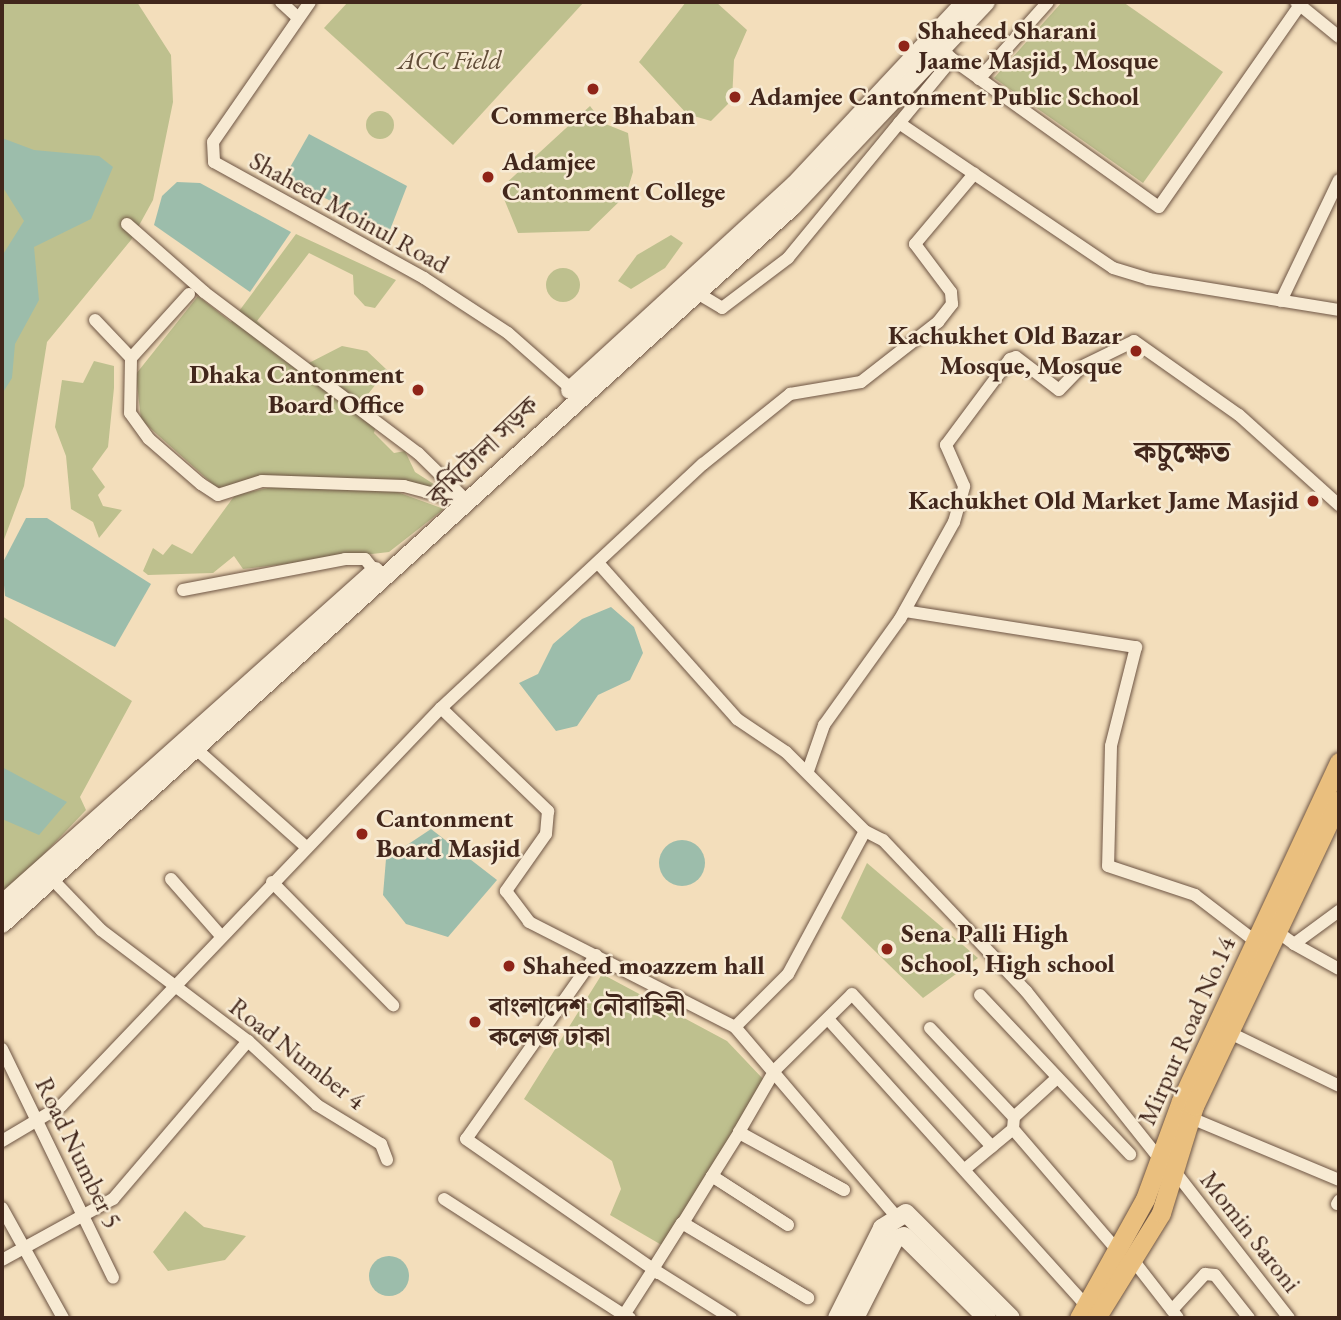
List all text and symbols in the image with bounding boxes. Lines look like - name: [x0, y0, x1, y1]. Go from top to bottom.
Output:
- place label: Shaheed Sharani Jaame Masjid, Mosque: [918, 15, 1158, 76]
- marker: Shaheed Sharani Jaame Masjid, Mosque: [896, 38, 912, 54]
- park label: ACC Field: [398, 45, 502, 77]
- marker: Commerce Bhaban: [585, 81, 601, 97]
- place label: Adamjee Cantonment Public School: [749, 81, 1139, 113]
- marker: Adamjee Cantonment Public School: [727, 89, 743, 105]
- place label: Commerce Bhaban: [491, 100, 695, 132]
- street label: Shaheed Moinul Road: [244, 145, 454, 281]
- place label: Adamjee Cantonment College: [502, 146, 725, 208]
- marker: Adamjee Cantonment College: [480, 169, 496, 185]
- place label: Kachukhet Old Bazar Mosque, Mosque: [888, 320, 1122, 382]
- marker: Kachukhet Old Bazar Mosque, Mosque: [1128, 343, 1144, 359]
- place label: Dhaka Cantonment Board Office: [189, 359, 404, 420]
- marker: Dhaka Cantonment Board Office: [410, 382, 426, 398]
- street label: কুর্মিটোলা সড়ক: [421, 390, 545, 512]
- district label: কচুক্ষেত: [1134, 434, 1230, 470]
- place label: Kachukhet Old Market Jame Masjid: [908, 485, 1299, 517]
- marker: Kachukhet Old Market Jame Masjid: [1305, 493, 1321, 509]
- place label: Cantonment Board Masjid: [376, 803, 521, 864]
- marker: Cantonment Board Masjid: [354, 826, 370, 842]
- place label: Sena Palli High School, High school: [901, 918, 1115, 979]
- street label: Mirpur Road No.14: [1131, 932, 1243, 1130]
- marker: Sena Palli High School, High school: [879, 941, 895, 957]
- place label: Shaheed moazzem hall: [523, 950, 765, 982]
- marker: Shaheed moazzem hall: [501, 958, 517, 974]
- street label: Road Number 4: [223, 991, 371, 1117]
- place label: বাংলাদেশ নৌবাহিনী কলেজ ঢাকা: [489, 991, 686, 1052]
- marker: বাংলাদেশ নৌবাহিনী কলেজ ঢাকা: [467, 1014, 483, 1030]
- street label: Road Number 5: [28, 1072, 128, 1234]
- street label: Momin Saroni: [1193, 1165, 1307, 1299]

